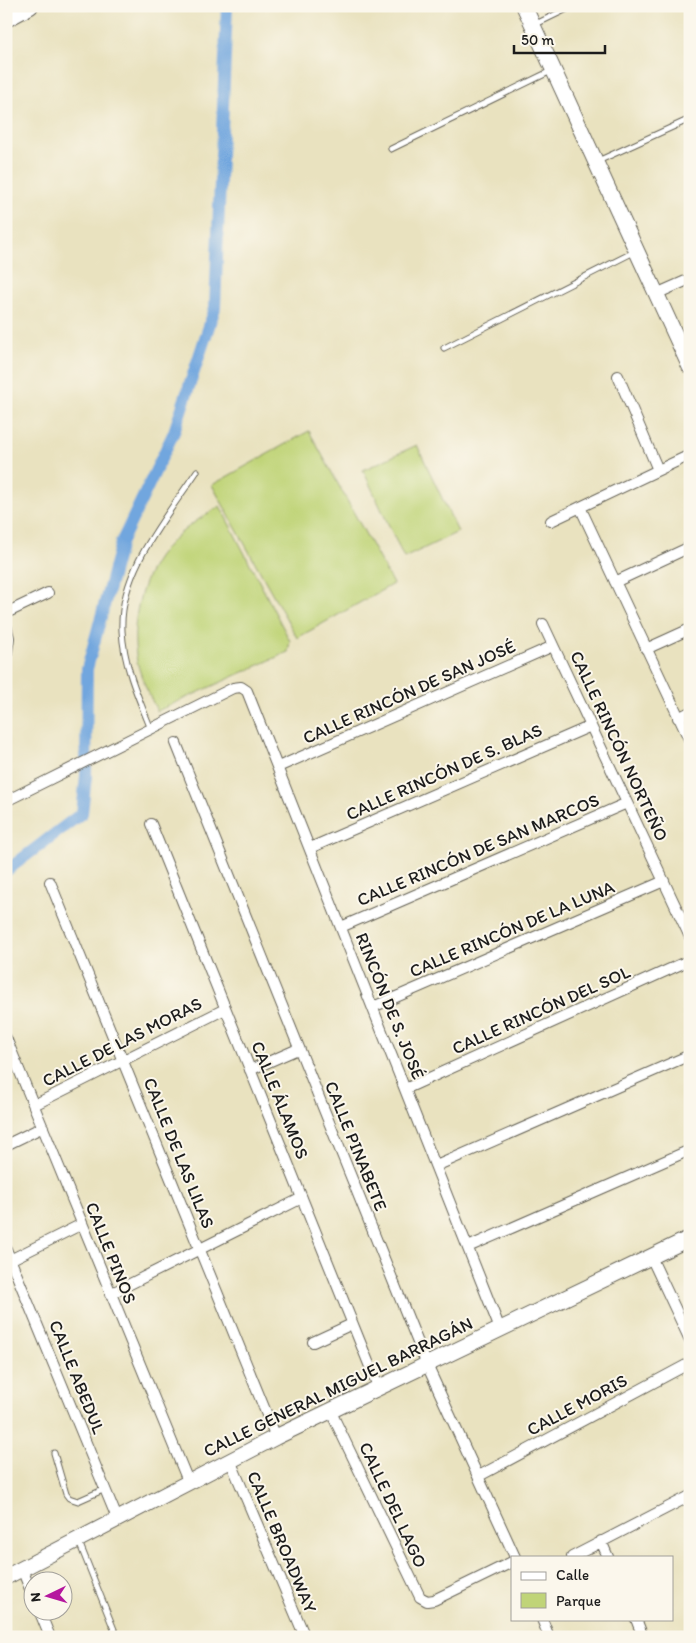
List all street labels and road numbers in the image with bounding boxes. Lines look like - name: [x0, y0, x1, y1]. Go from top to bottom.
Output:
- street label: CALLE RINCÓN DE SAN JOSÉ: [299, 635, 519, 749]
- street label: CALLE RINCÓN NORTEÑO: [565, 647, 673, 845]
- street label: CALLE RINCÓN DE S. BLAS: [343, 719, 545, 825]
- street label: CALLE RINCÓN DE SAN MARCOS: [354, 789, 602, 911]
- street label: CALLE RINCÓN DE LA LUNA: [406, 876, 618, 982]
- street label: RINCÓN DE S. JOSÉ: [351, 929, 430, 1083]
- street label: CALLE RINCÓN DEL SOL: [449, 961, 633, 1059]
- street label: CALLE DE LAS MORAS: [39, 992, 205, 1092]
- street label: CALLE ÁLAMOS: [246, 1038, 314, 1162]
- street label: CALLE DE LAS LILAS: [139, 1074, 219, 1232]
- street label: CALLE PINABETE: [320, 1078, 392, 1214]
- street label: CALLE PINOS: [81, 1199, 141, 1307]
- street label: CALLE GENERAL MIGUEL BARRAGÁN: [200, 1312, 476, 1462]
- street label: CALLE ABEDUL: [44, 1317, 110, 1437]
- street label: CALLE MORIS: [523, 1369, 631, 1441]
- street label: CALLE DEL LAGO: [354, 1439, 432, 1571]
- street label: CALLE BROADWAY: [242, 1468, 322, 1617]

